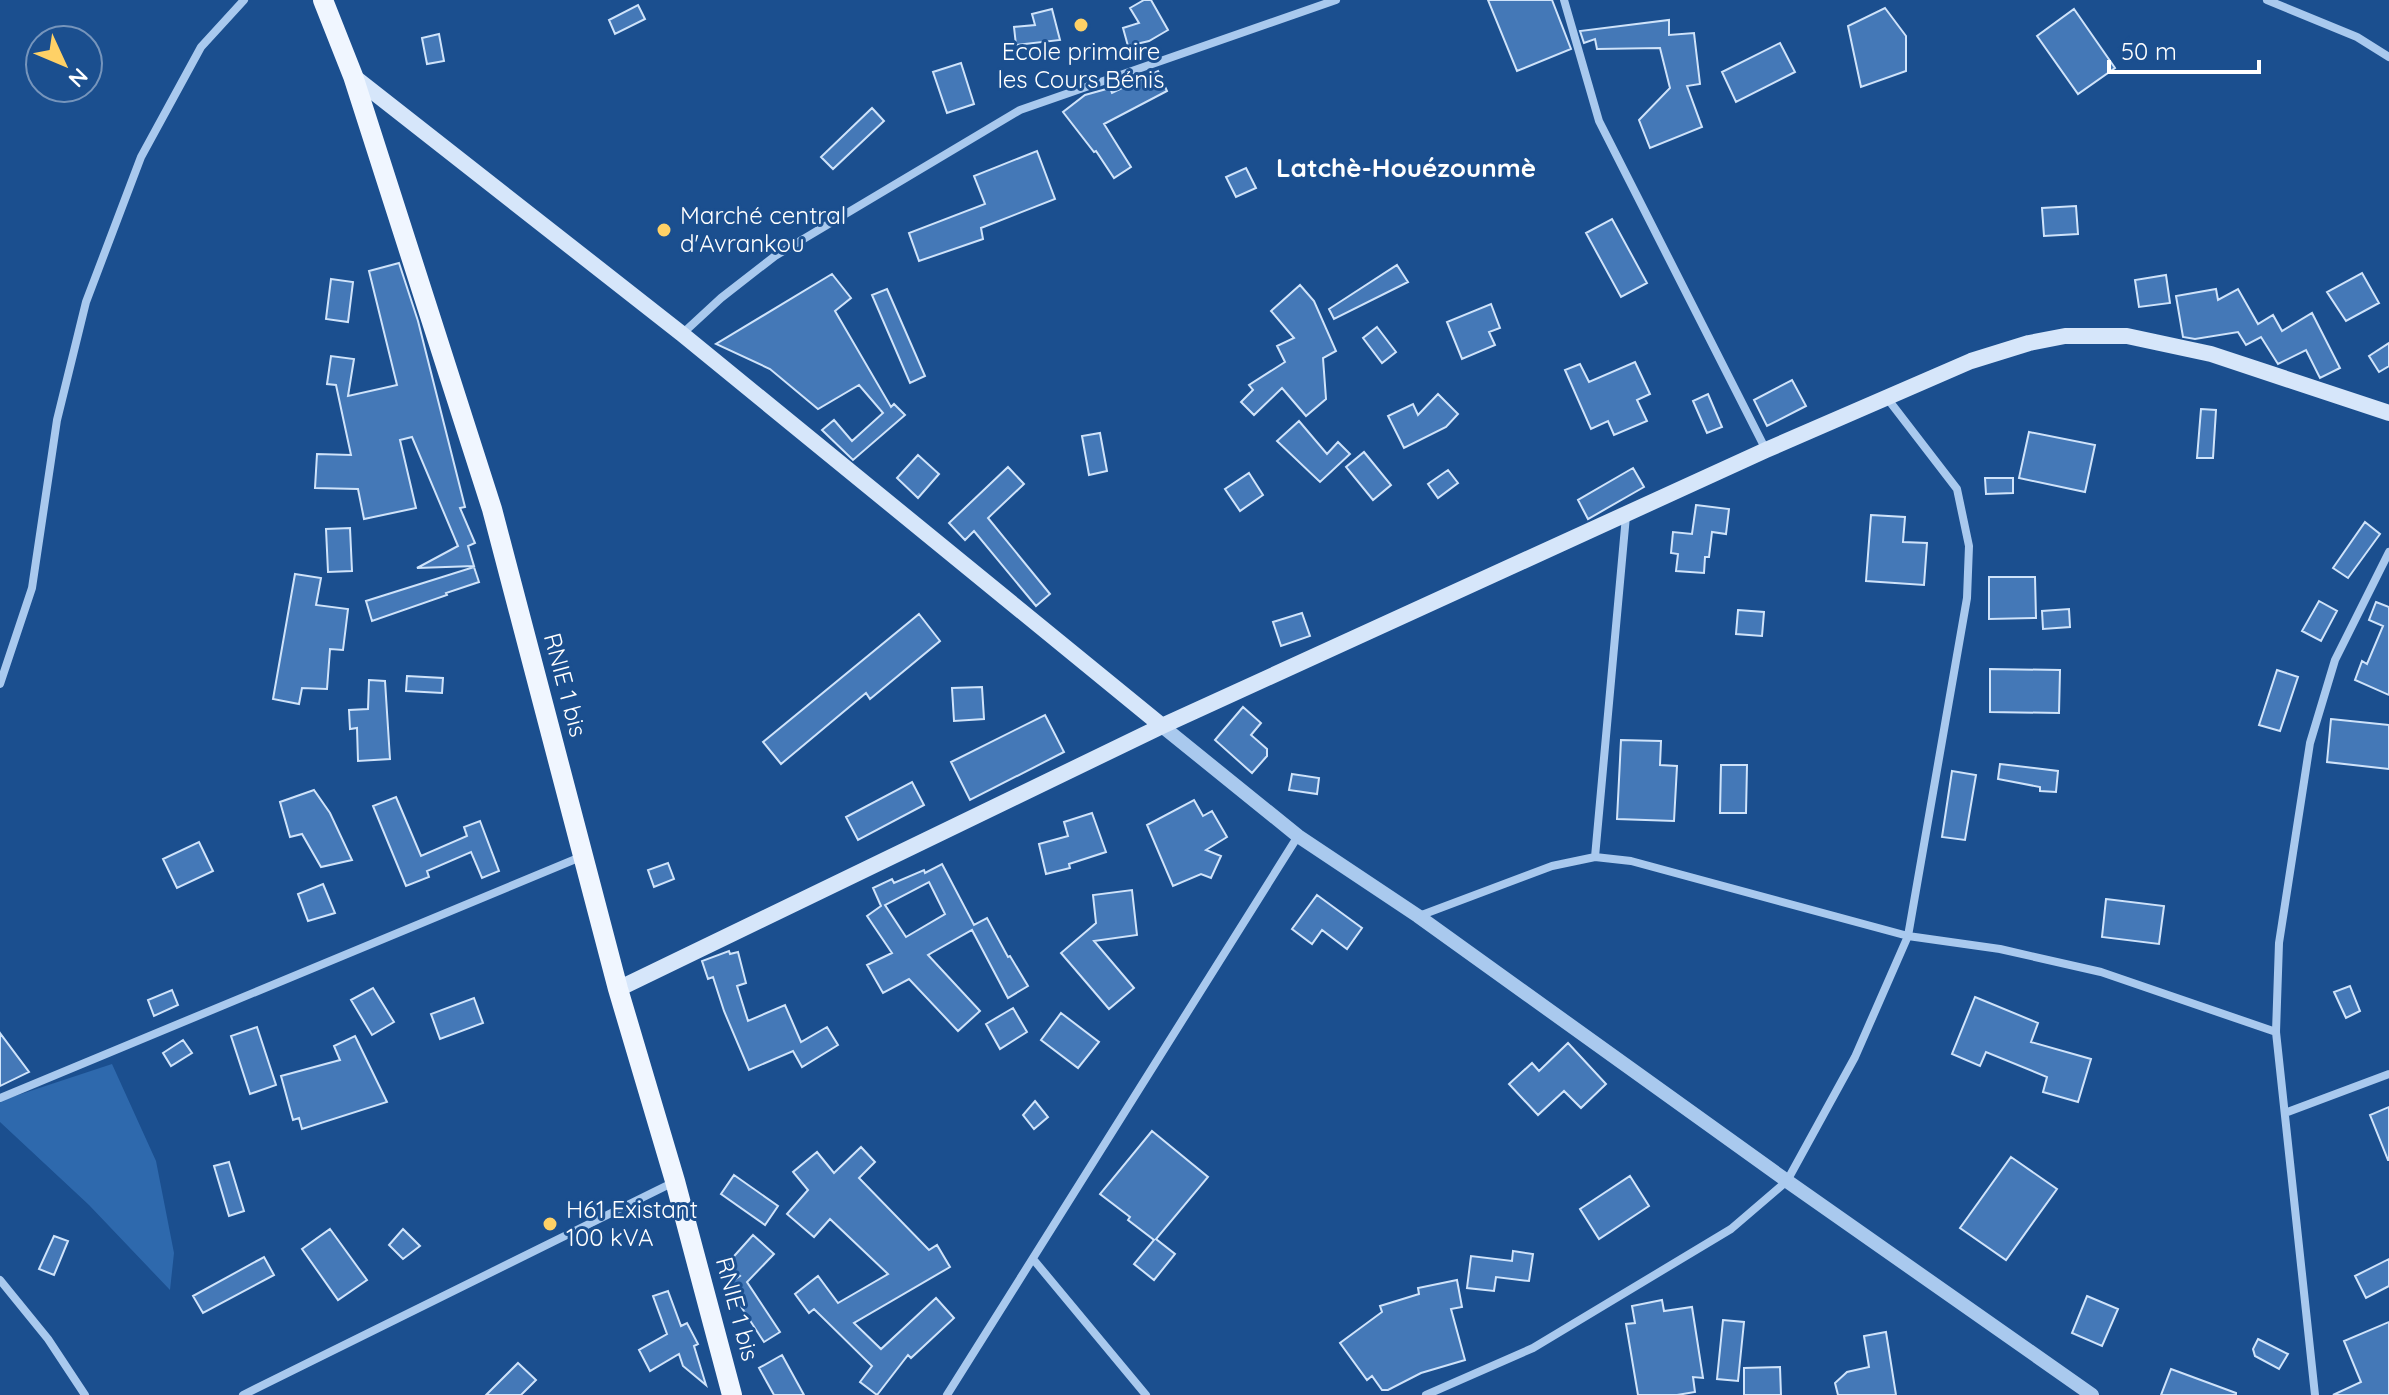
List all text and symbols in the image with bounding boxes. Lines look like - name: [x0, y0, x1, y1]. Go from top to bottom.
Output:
- marker: Ecole primaire les Cours Bénis: [1072, 16, 1090, 34]
- north arrow: [24, 24, 104, 104]
- scale bar: [2109, 24, 2259, 74]
- place label: Ecole primaire les Cours Bénis: [998, 36, 1164, 94]
- text: 50 m: [2121, 36, 2177, 66]
- text: N: [63, 62, 94, 93]
- district label: Latchè-Houézounmè: [1276, 151, 1536, 184]
- place label: Marché central d'Avrankou: [680, 200, 846, 258]
- marker: Marché central d'Avrankou: [655, 221, 673, 239]
- street label: RNIE 1 bis: [538, 630, 594, 740]
- place label: H61 Existant 100 kVA: [566, 1194, 698, 1252]
- marker: H61 Existant 100 kVA: [541, 1215, 559, 1233]
- street label: RNIE 1 bis: [710, 1254, 766, 1364]

